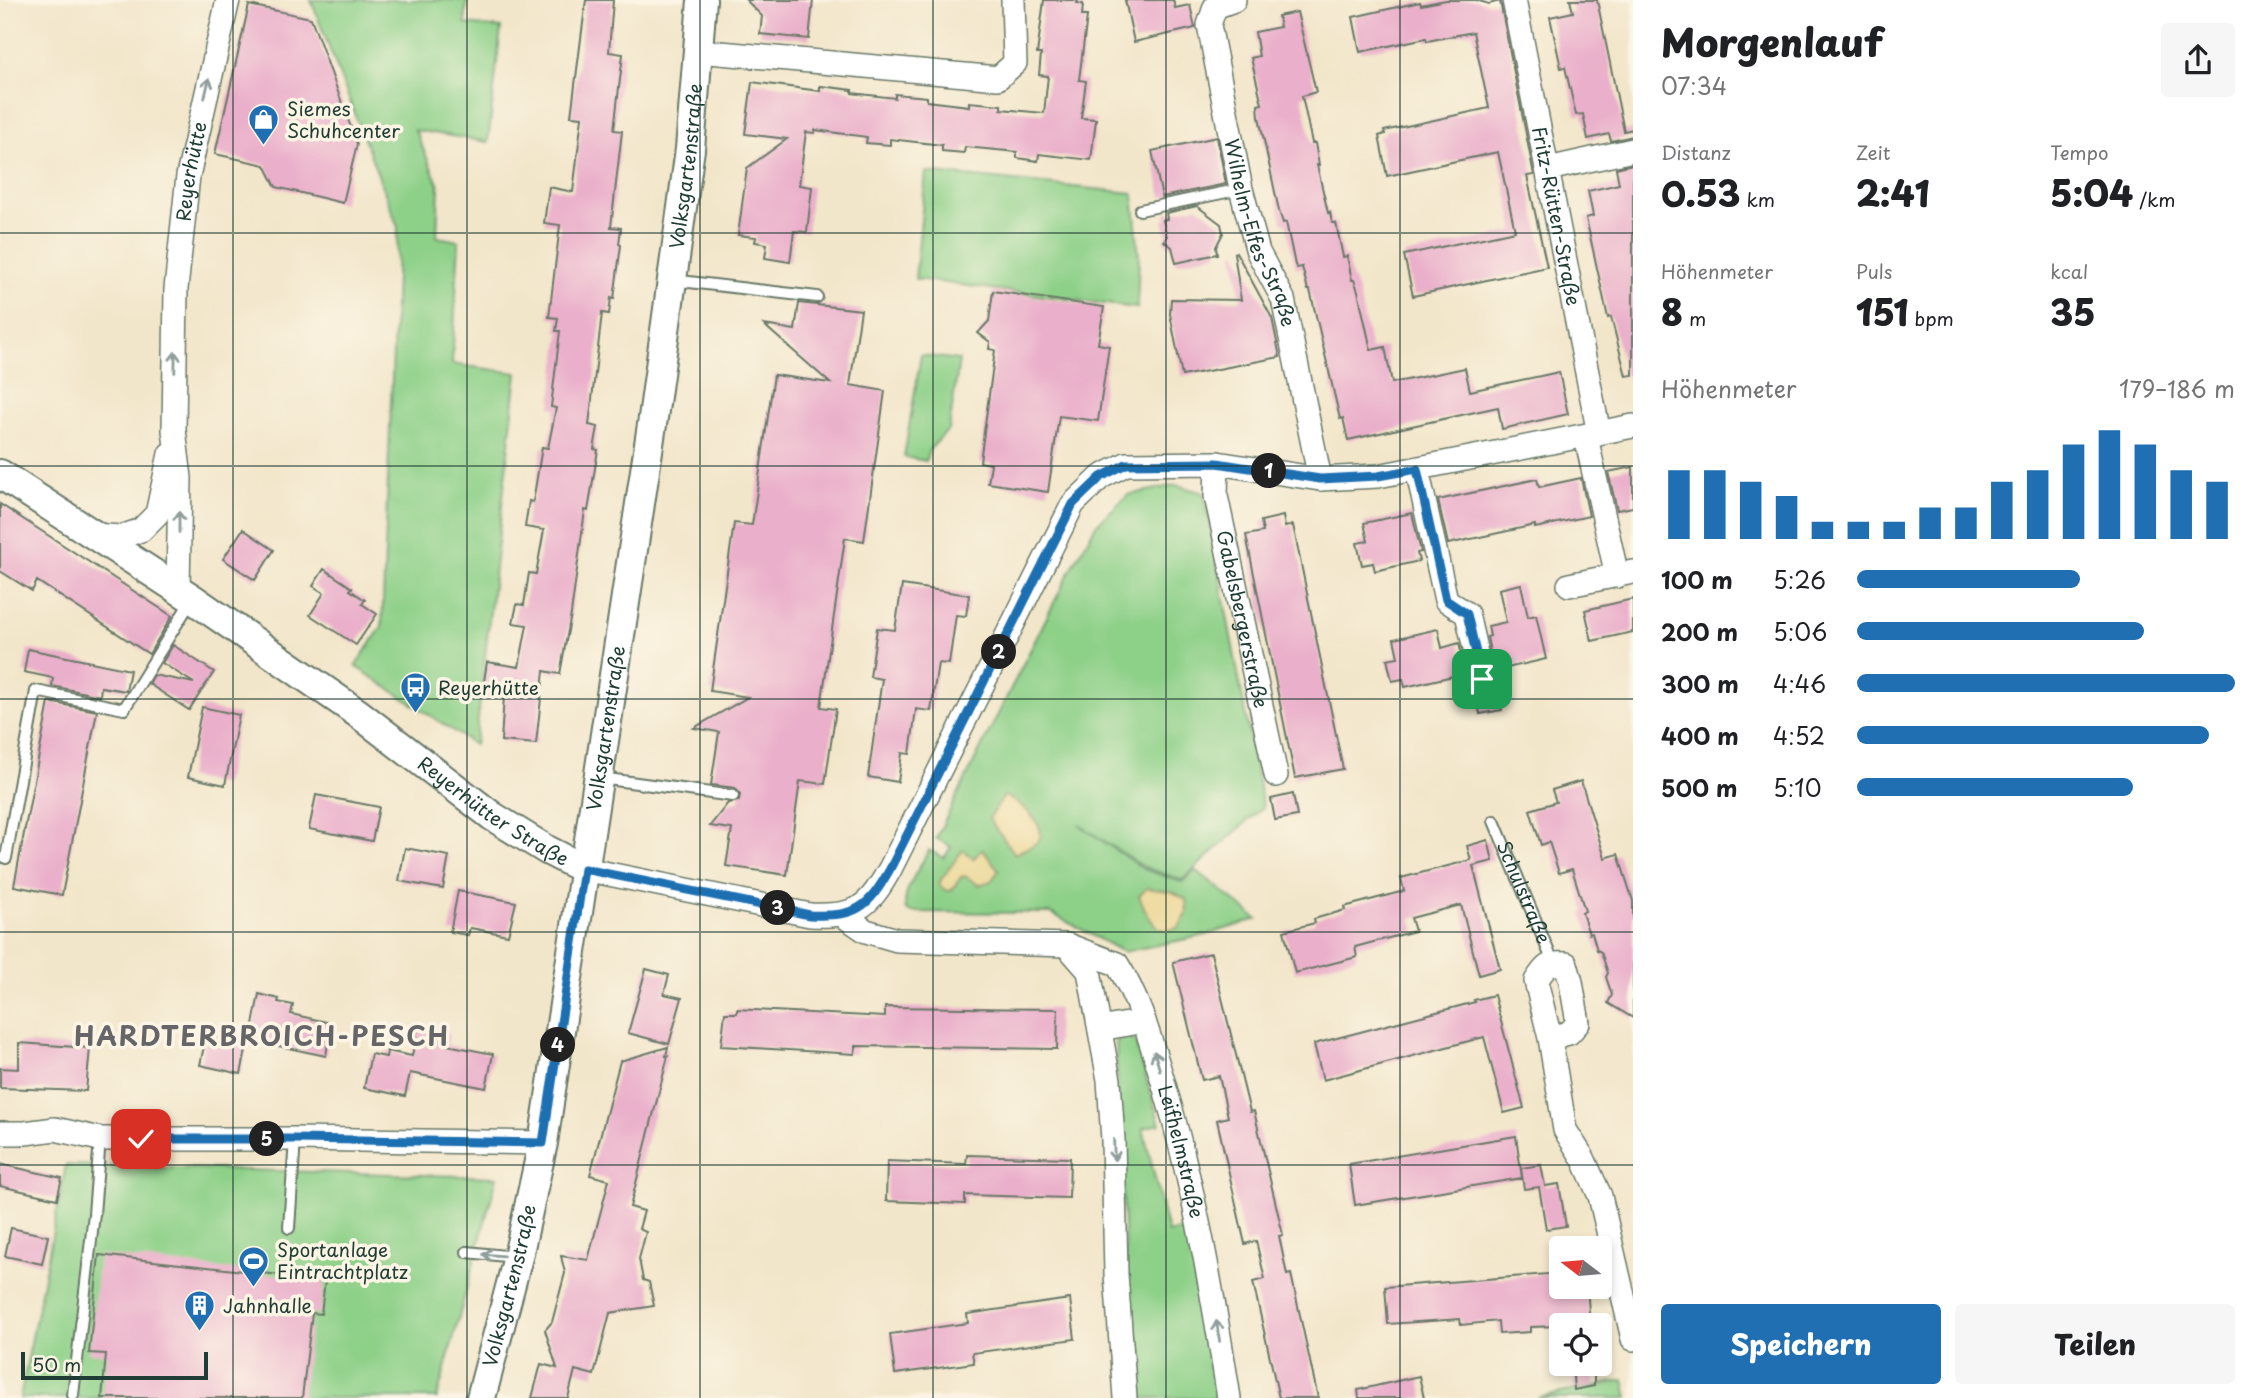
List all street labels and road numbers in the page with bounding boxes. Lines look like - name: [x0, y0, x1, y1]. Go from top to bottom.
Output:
- street label: Volksgartenstraße: [661, 82, 708, 250]
- street label: Reyerhütte: [168, 119, 213, 223]
- street label: Fritz-Rütten-Straße: [1526, 124, 1589, 308]
- street label: Wilhelm-Elfes-Straße: [1218, 136, 1303, 329]
- street label: Gabelsbergerstraße: [1211, 527, 1276, 711]
- street label: Volksgartenstraße: [579, 644, 631, 812]
- street label: Reyerhütter Straße: [412, 749, 574, 872]
- street label: Schulstraße: [1491, 836, 1559, 947]
- street label: Leifhelmstraße: [1152, 1082, 1212, 1220]
- street label: Volksgartenstraße: [475, 1202, 542, 1370]

